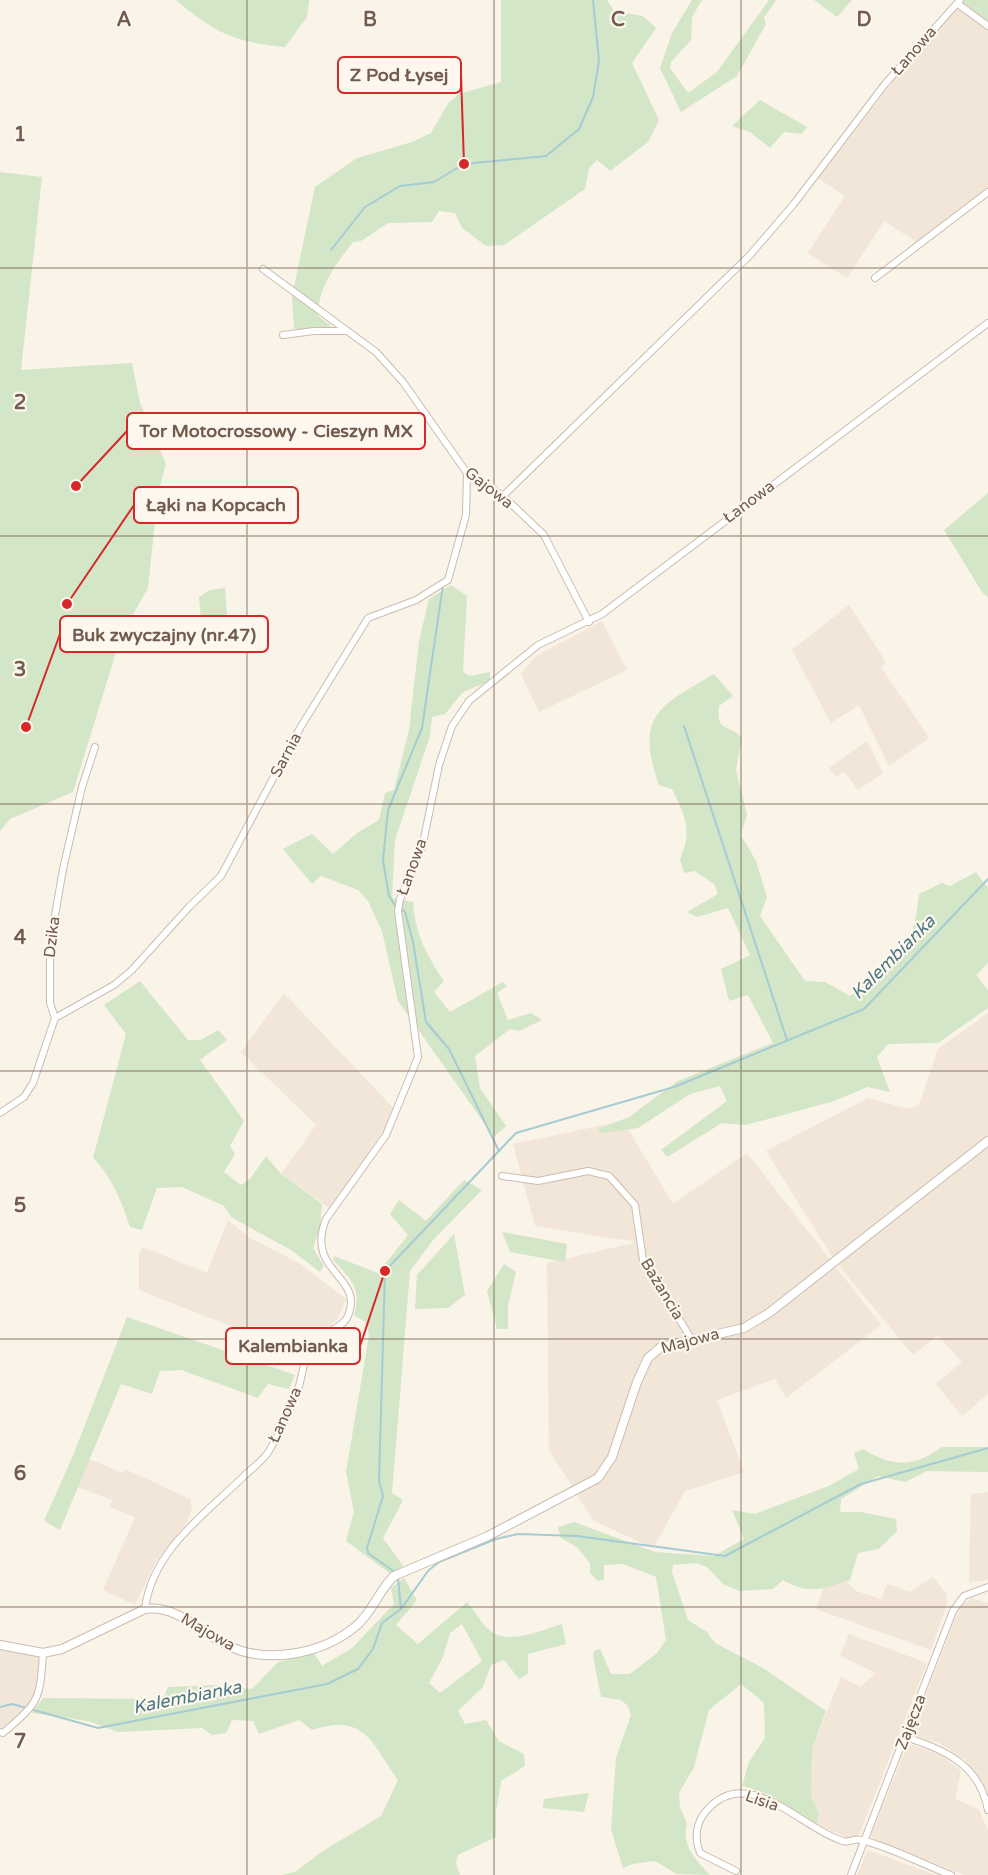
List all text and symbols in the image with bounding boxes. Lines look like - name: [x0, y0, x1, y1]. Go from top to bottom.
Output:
- text: A: [117, 8, 132, 32]
- text: B: [363, 8, 377, 32]
- text: C: [611, 8, 625, 32]
- text: D: [856, 8, 872, 32]
- street label: Łanowa: [887, 22, 941, 80]
- callout: Z Pod Łysej: [338, 57, 461, 93]
- text: Z Pod Łysej: [350, 64, 448, 86]
- text: 1: [14, 123, 26, 147]
- text: 2: [14, 391, 26, 415]
- callout: Tor Motocrossowy - Cieszyn MX: [127, 413, 425, 449]
- text: Tor Motocrossowy - Cieszyn MX: [138, 420, 413, 442]
- street label: Gajowa: [461, 463, 517, 513]
- street label: Łanowa: [719, 476, 779, 528]
- callout: Łąki na Kopcach: [134, 487, 298, 523]
- text: Łąki na Kopcach: [146, 494, 286, 516]
- callout: Buk zwyczajny (nr.47): [60, 616, 268, 652]
- text: Buk zwyczajny (nr.47): [72, 624, 256, 646]
- text: 3: [14, 658, 26, 682]
- street label: Sarnia: [266, 729, 306, 781]
- street label: Łanowa: [392, 836, 432, 898]
- water label: Kalembianka: [846, 910, 940, 1004]
- street label: Dzika: [40, 915, 64, 959]
- text: 4: [14, 926, 27, 950]
- text: 5: [14, 1194, 26, 1218]
- street label: Bażancia: [636, 1255, 688, 1323]
- street label: Majowa: [659, 1324, 721, 1358]
- callout: Kalembianka: [226, 1328, 360, 1364]
- text: Kalembianka: [238, 1335, 348, 1357]
- street label: Łanowa: [264, 1384, 306, 1446]
- text: 6: [14, 1462, 26, 1486]
- street label: Majowa: [177, 1608, 239, 1656]
- water label: Kalembianka: [131, 1676, 244, 1718]
- street label: Zajęcza: [891, 1691, 931, 1753]
- text: 7: [14, 1730, 26, 1754]
- street label: Lisia: [743, 1786, 781, 1816]

